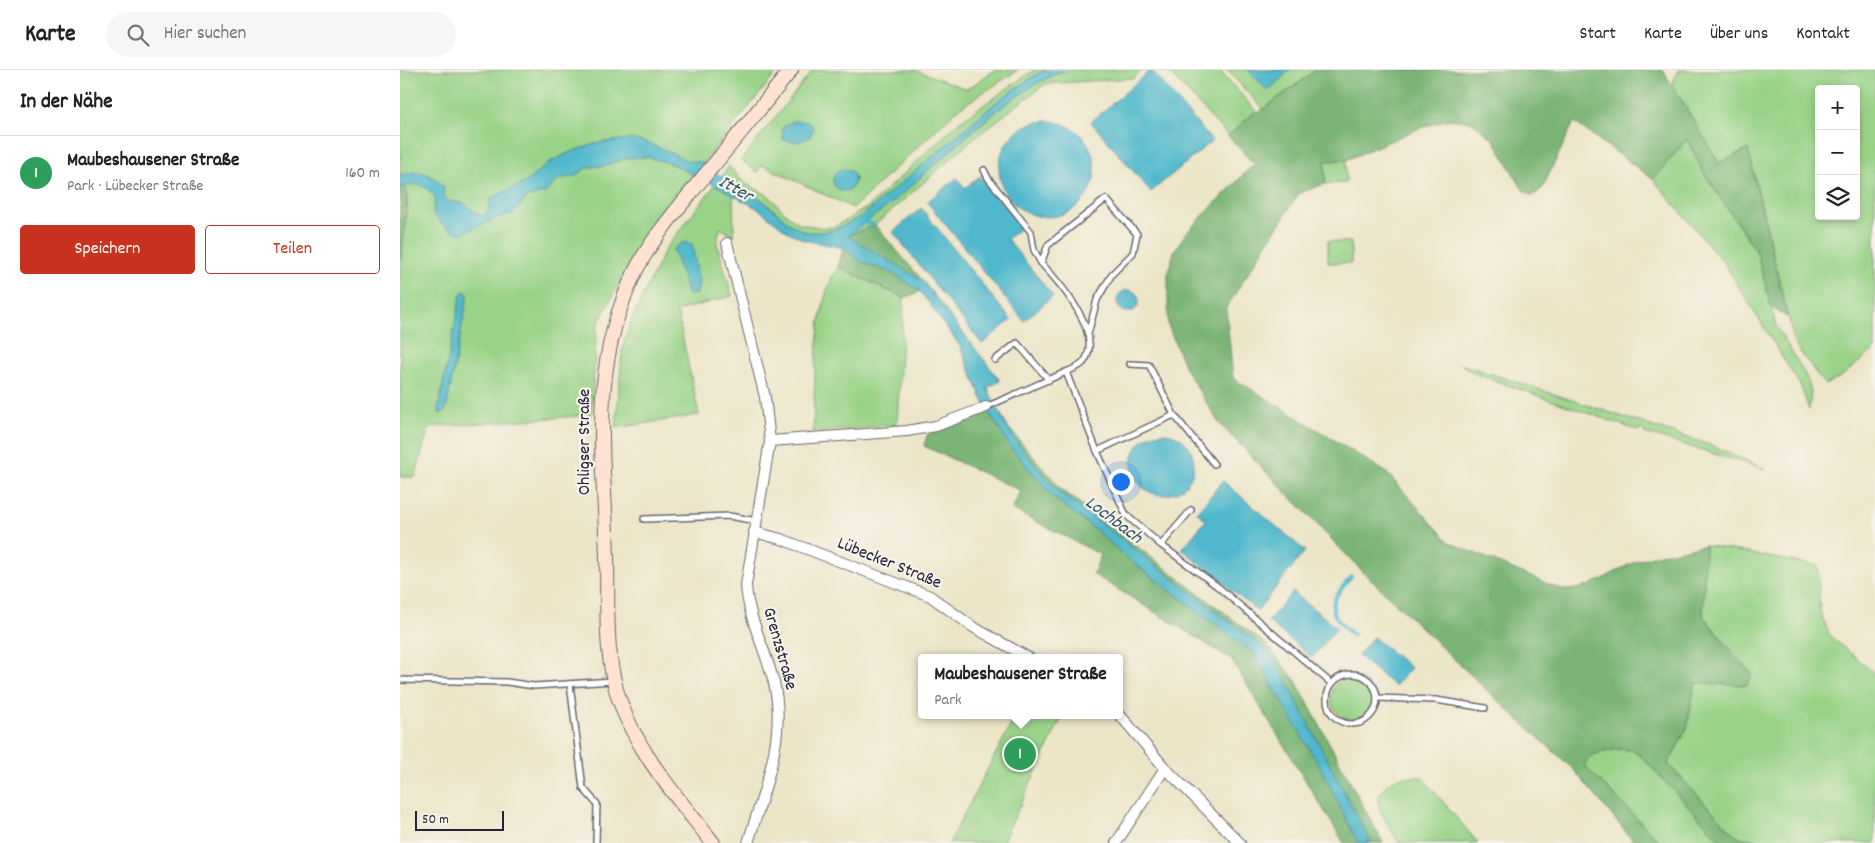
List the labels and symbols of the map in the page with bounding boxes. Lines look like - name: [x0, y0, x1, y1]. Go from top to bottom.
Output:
- water label: Itter: [713, 170, 759, 211]
- street label: Ohligser Straße: [573, 389, 598, 495]
- your location: [1108, 469, 1134, 495]
- water label: Lochbach: [1079, 490, 1149, 552]
- street label: Lübecker Straße: [833, 532, 945, 596]
- street label: Grenzstraße: [755, 605, 803, 693]
- pin: 1: [1004, 735, 1036, 773]
- scale bar: [415, 808, 504, 831]

